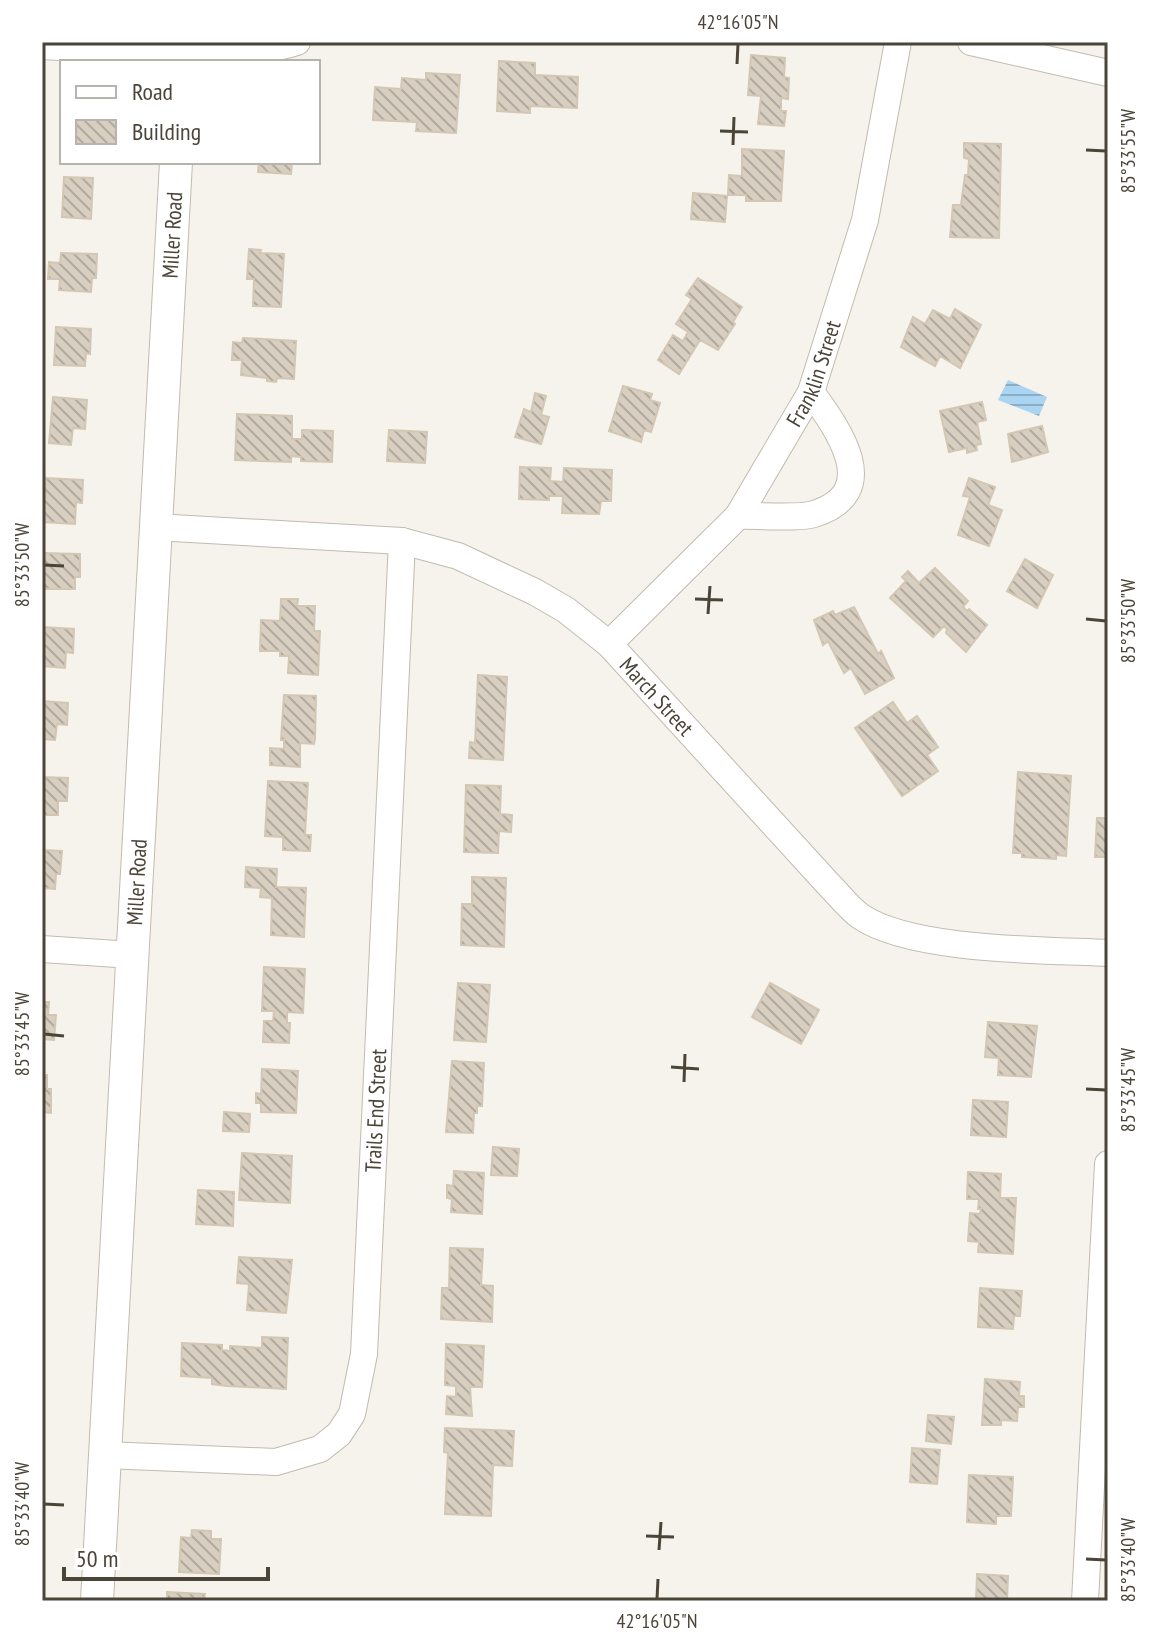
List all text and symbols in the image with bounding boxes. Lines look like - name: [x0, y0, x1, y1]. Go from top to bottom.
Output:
- text: 42°16'05"N: [698, 9, 778, 35]
- legend: [60, 60, 320, 164]
- text: Road: [132, 76, 173, 107]
- text: 85°33'55"W: [1115, 108, 1141, 193]
- text: Building: [132, 116, 201, 147]
- street label: Miller Road: [156, 191, 188, 279]
- street label: Franklin Street: [780, 317, 847, 432]
- text: 85°33'50"W: [9, 522, 35, 607]
- text: 85°33'50"W: [1115, 578, 1141, 663]
- street label: March Street: [614, 651, 700, 742]
- street label: Miller Road: [120, 838, 153, 926]
- text: 85°33'45"W: [9, 991, 35, 1076]
- text: 85°33'45"W: [1115, 1047, 1141, 1132]
- street label: Trails End Street: [359, 1048, 392, 1173]
- text: 85°33'40"W: [9, 1461, 35, 1546]
- text: 85°33'40"W: [1115, 1517, 1141, 1602]
- scale bar: [64, 1531, 268, 1581]
- text: 50 m: [76, 1543, 118, 1574]
- text: 42°16'05"N: [617, 1608, 697, 1634]

